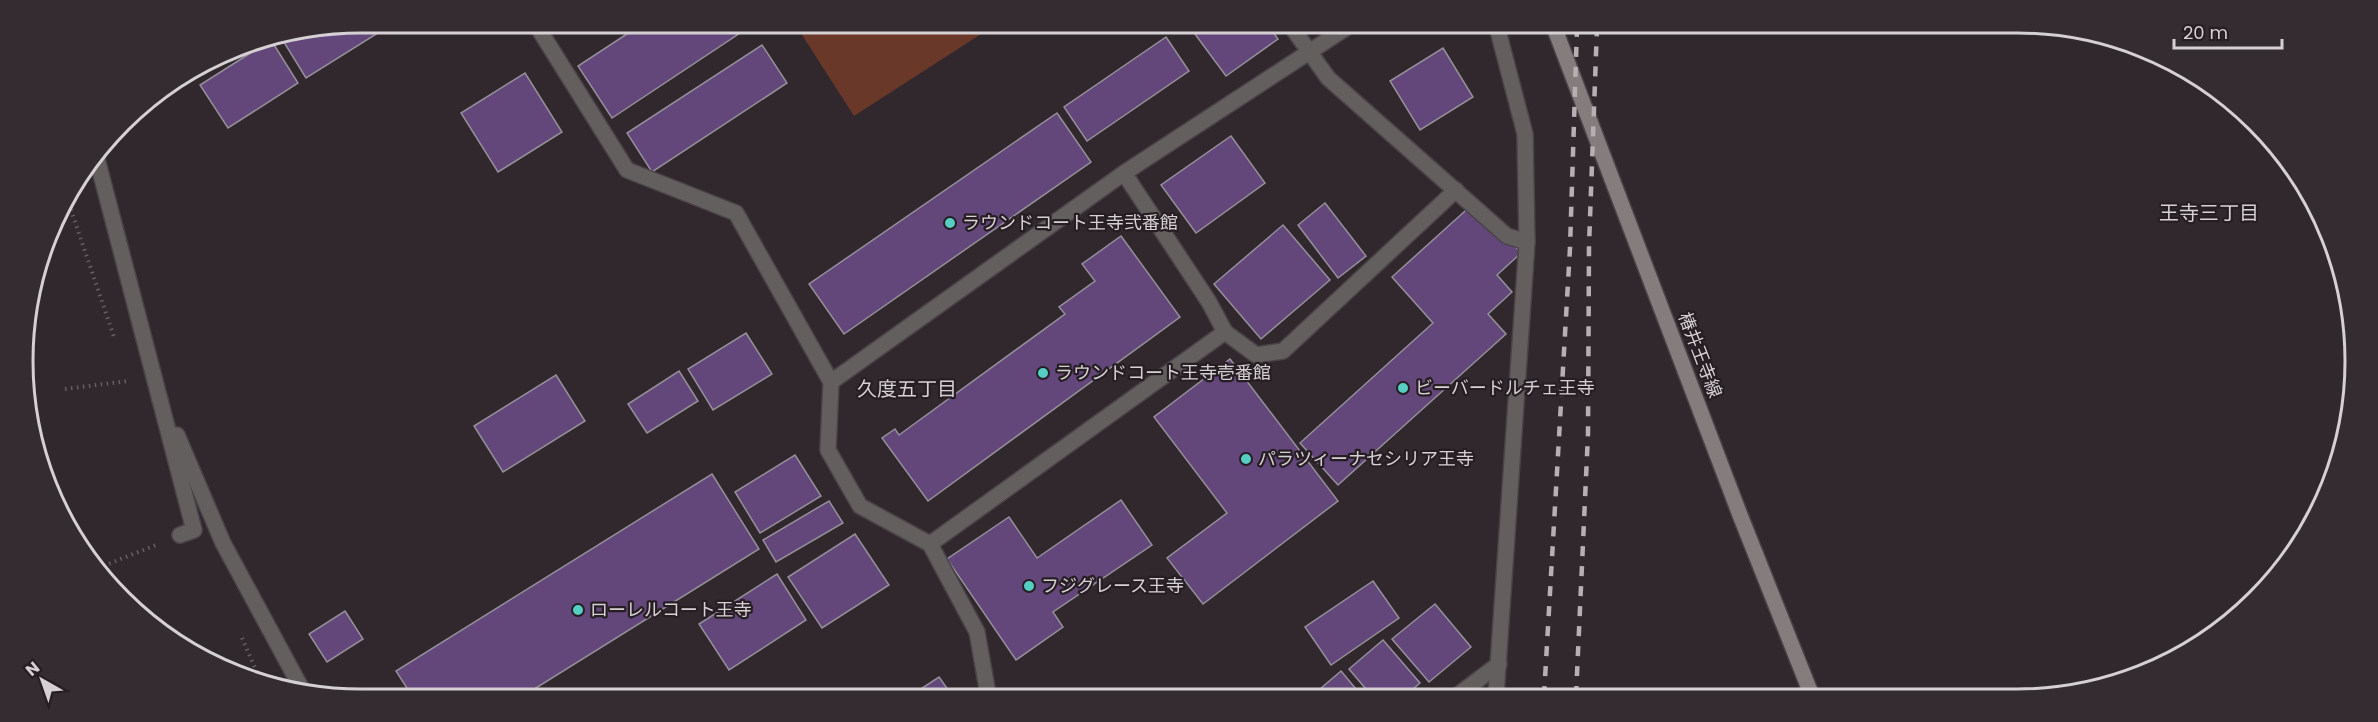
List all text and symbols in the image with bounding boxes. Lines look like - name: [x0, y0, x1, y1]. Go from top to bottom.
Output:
- scale bar: [2174, 12, 2282, 50]
- text: 20 m: [2183, 20, 2228, 45]
- district label: 王寺三丁目: [2159, 199, 2259, 227]
- place label: ラウンドコート王寺弐番館: [962, 210, 1178, 235]
- marker: ラウンドコート王寺弐番館: [943, 216, 957, 230]
- street label: 椿井王寺線: [1673, 308, 1728, 401]
- place label: ラウンドコート王寺壱番館: [1055, 360, 1271, 385]
- marker: ラウンドコート王寺壱番館: [1036, 366, 1050, 380]
- district label: 久度五丁目: [857, 375, 957, 403]
- place label: ビーバードルチェ王寺: [1415, 375, 1595, 400]
- marker: ビーバードルチェ王寺: [1396, 381, 1410, 395]
- place label: パラツィーナセシリア王寺: [1258, 446, 1474, 471]
- marker: パラツィーナセシリア王寺: [1239, 452, 1253, 466]
- place label: フジグレース王寺: [1041, 573, 1184, 598]
- marker: フジグレース王寺: [1022, 579, 1036, 593]
- place label: ローレルコート王寺: [590, 597, 752, 622]
- marker: ローレルコート王寺: [571, 603, 585, 617]
- north arrow: [12, 650, 72, 710]
- text: N: [21, 656, 45, 682]

